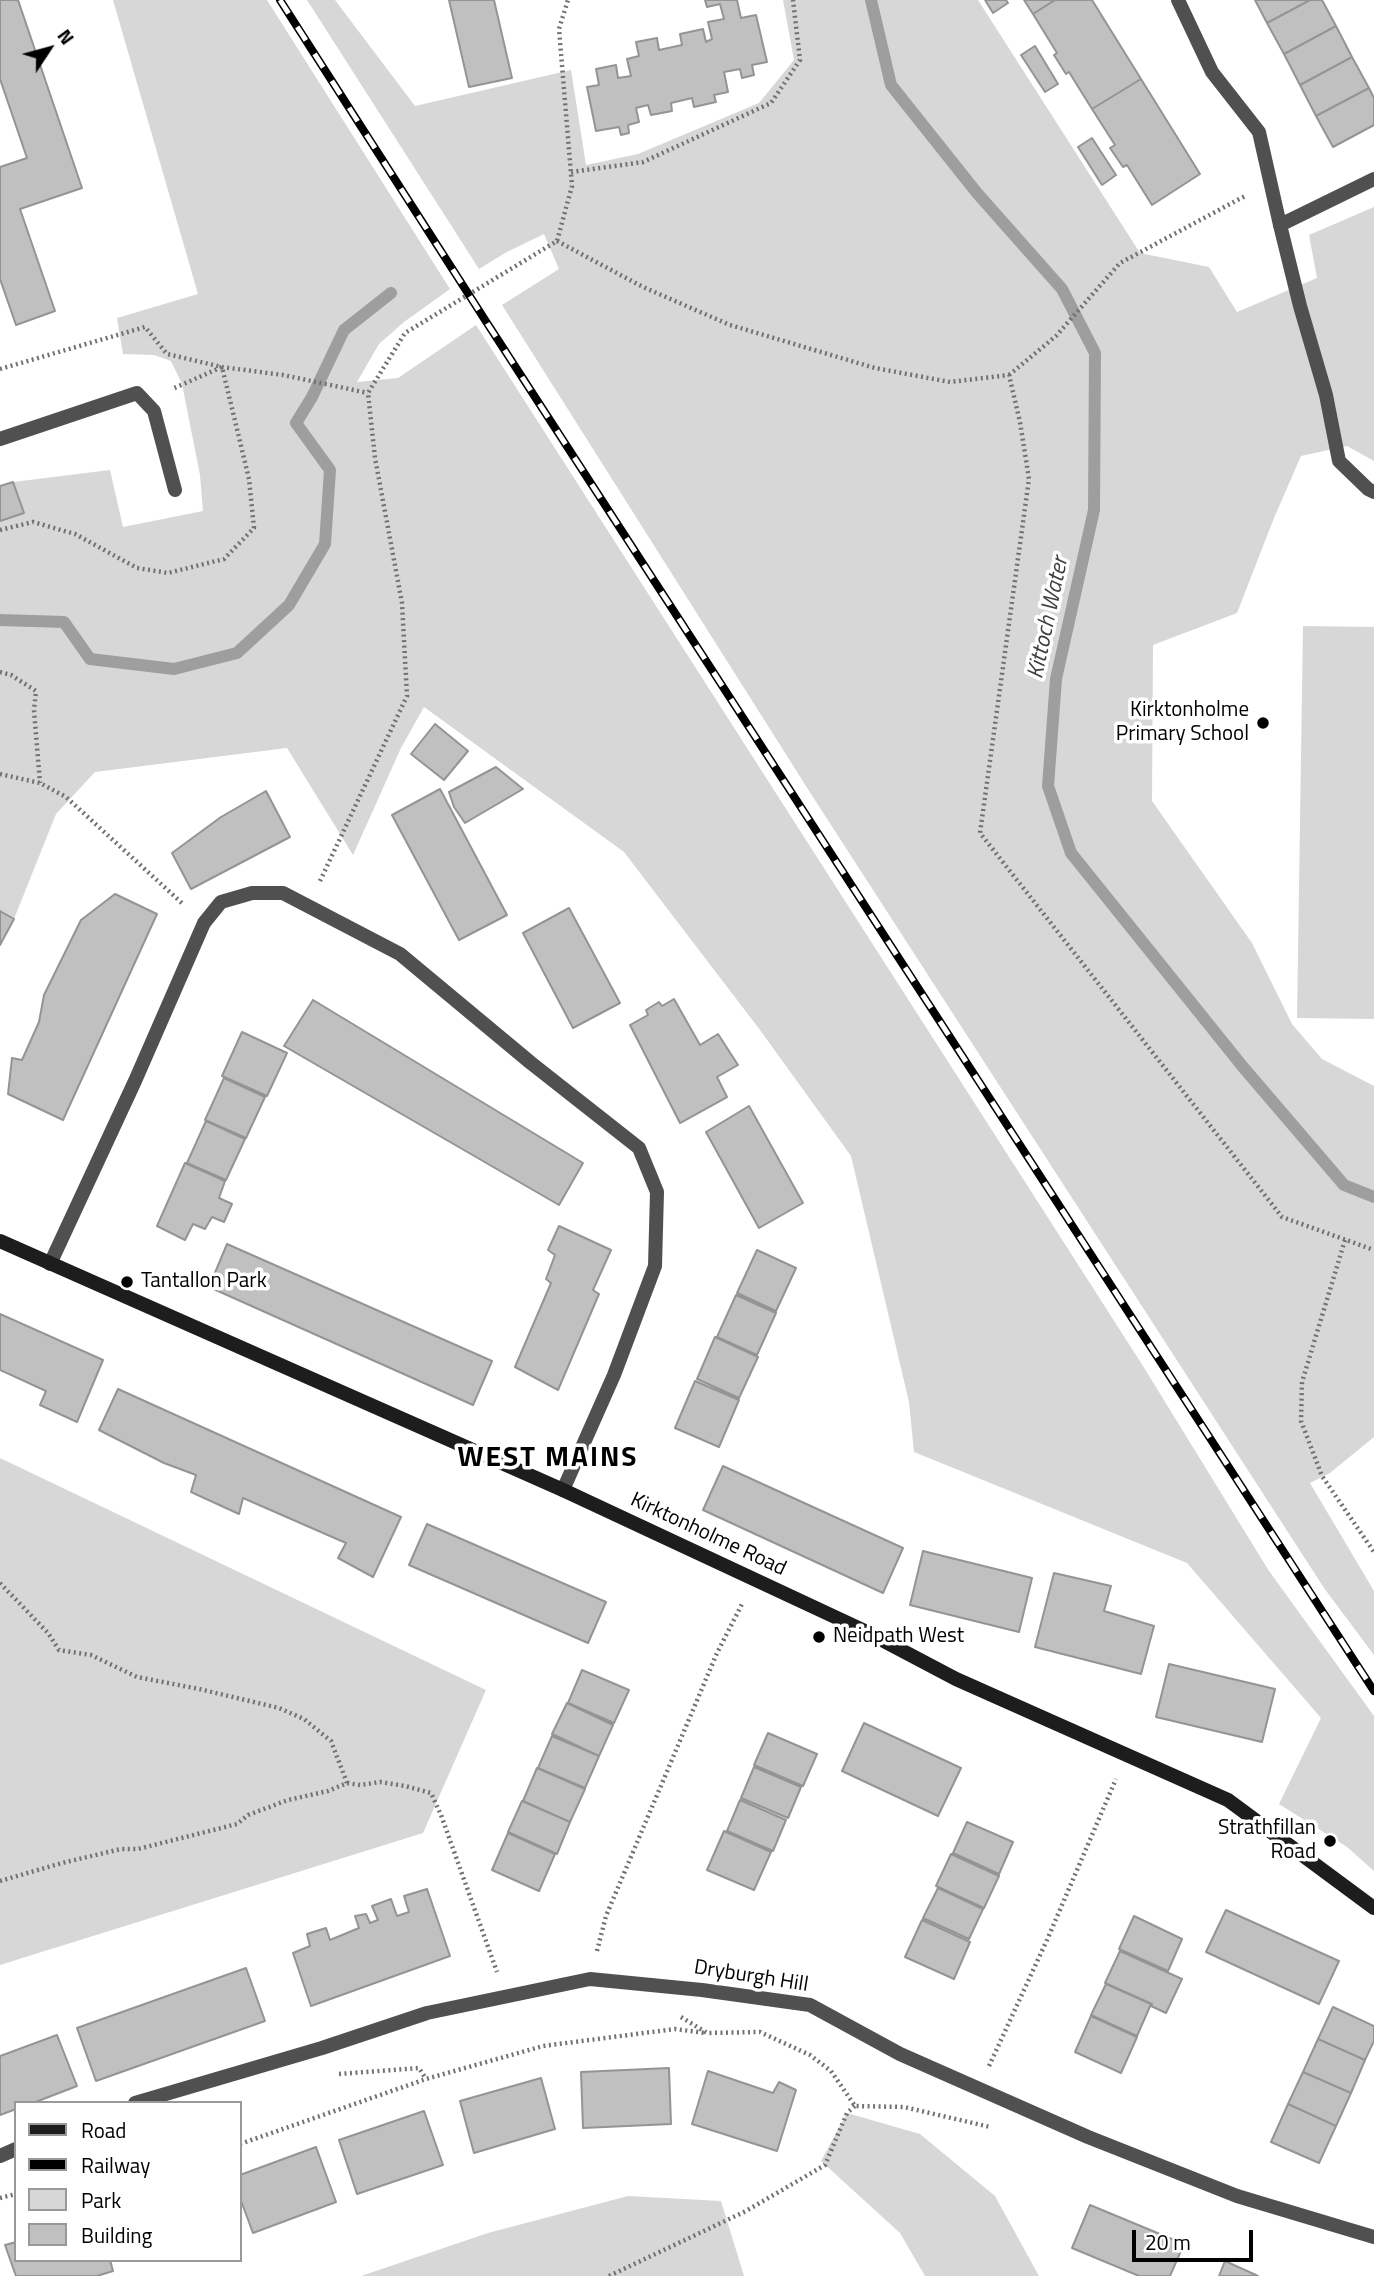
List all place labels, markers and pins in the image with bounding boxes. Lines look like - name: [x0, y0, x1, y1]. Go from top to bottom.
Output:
- place label: Kirktonholme Primary School: [1116, 698, 1249, 748]
- marker: Kirktonholme Primary School: [1255, 715, 1271, 731]
- place label: Tantallon Park: [141, 1269, 267, 1295]
- marker: Tantallon Park: [119, 1274, 135, 1290]
- place label: Neidpath West: [833, 1624, 964, 1650]
- marker: Neidpath West: [811, 1629, 827, 1645]
- place label: Strathfillan Road: [1218, 1816, 1316, 1866]
- marker: Strathfillan Road: [1322, 1833, 1338, 1849]

